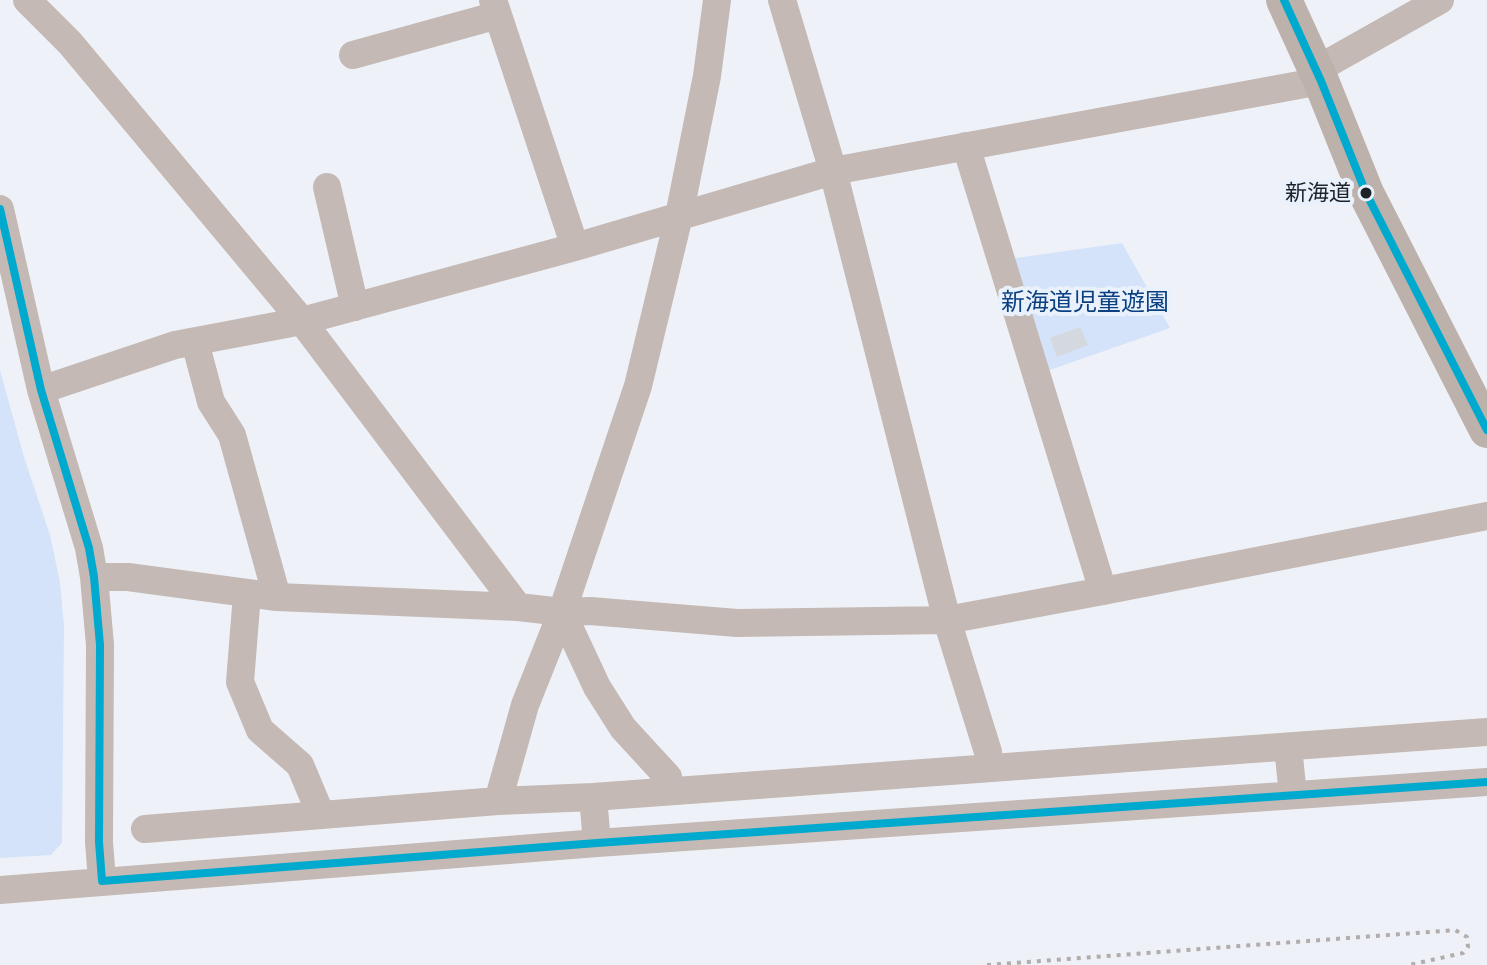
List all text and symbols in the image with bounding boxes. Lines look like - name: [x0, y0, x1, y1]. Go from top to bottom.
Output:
- place label: 新海道: [1285, 180, 1351, 206]
- marker: 新海道: [1358, 185, 1374, 201]
- park label: 新海道児童遊園: [1001, 288, 1169, 316]

